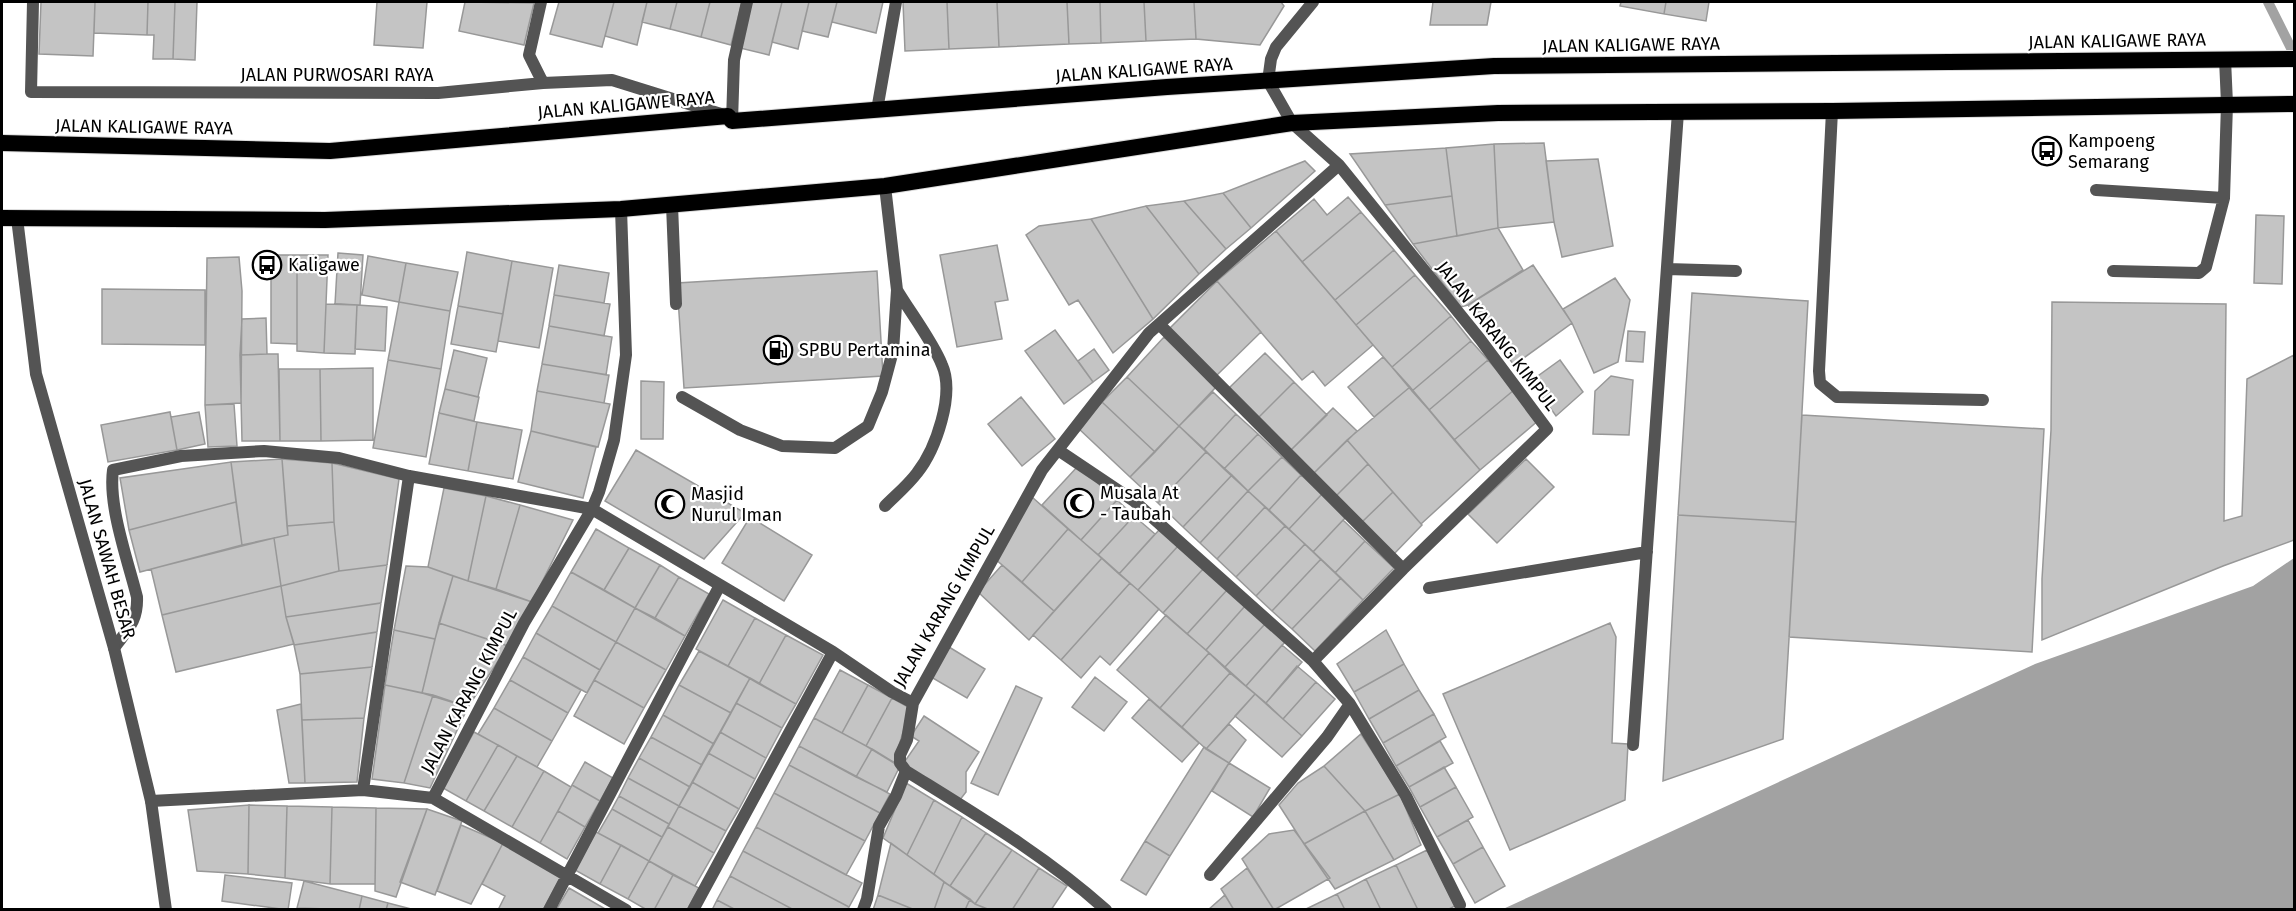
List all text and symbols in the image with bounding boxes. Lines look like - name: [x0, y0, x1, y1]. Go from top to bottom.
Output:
- street label: JALAN KALIGAWE RAYA: [2028, 28, 2207, 54]
- street label: JALAN KALIGAWE RAYA: [1542, 32, 1721, 58]
- street label: JALAN KALIGAWE RAYA: [1054, 53, 1234, 87]
- street label: JALAN PURWOSARI RAYA: [240, 64, 434, 86]
- street label: JALAN KALIGAWE RAYA: [536, 86, 716, 124]
- street label: JALAN KALIGAWE RAYA: [55, 114, 234, 140]
- place label: Kampoeng Semarang: [2068, 130, 2155, 173]
- bus stop icon: Kampoeng Semarang: [2031, 135, 2063, 167]
- bus stop icon: Kaligawe: [251, 249, 283, 281]
- place label: Kaligawe: [288, 254, 360, 276]
- street label: JALAN KARANG KIMPUL: [1432, 257, 1562, 415]
- fuel station icon: SPBU Pertamina: [762, 334, 794, 366]
- place label: SPBU Pertamina: [799, 339, 931, 361]
- street label: JALAN SAWAH BESAR: [74, 476, 140, 642]
- place label: Musala At - Taubah: [1100, 482, 1179, 525]
- place label: Masjid Nurul Iman: [691, 483, 782, 526]
- mosque icon: Musala At - Taubah: [1063, 487, 1095, 519]
- mosque icon: Masjid Nurul Iman: [654, 488, 686, 520]
- street label: JALAN KARANG KIMPUL: [888, 521, 1000, 691]
- street label: JALAN KARANG KIMPUL: [416, 605, 522, 777]

